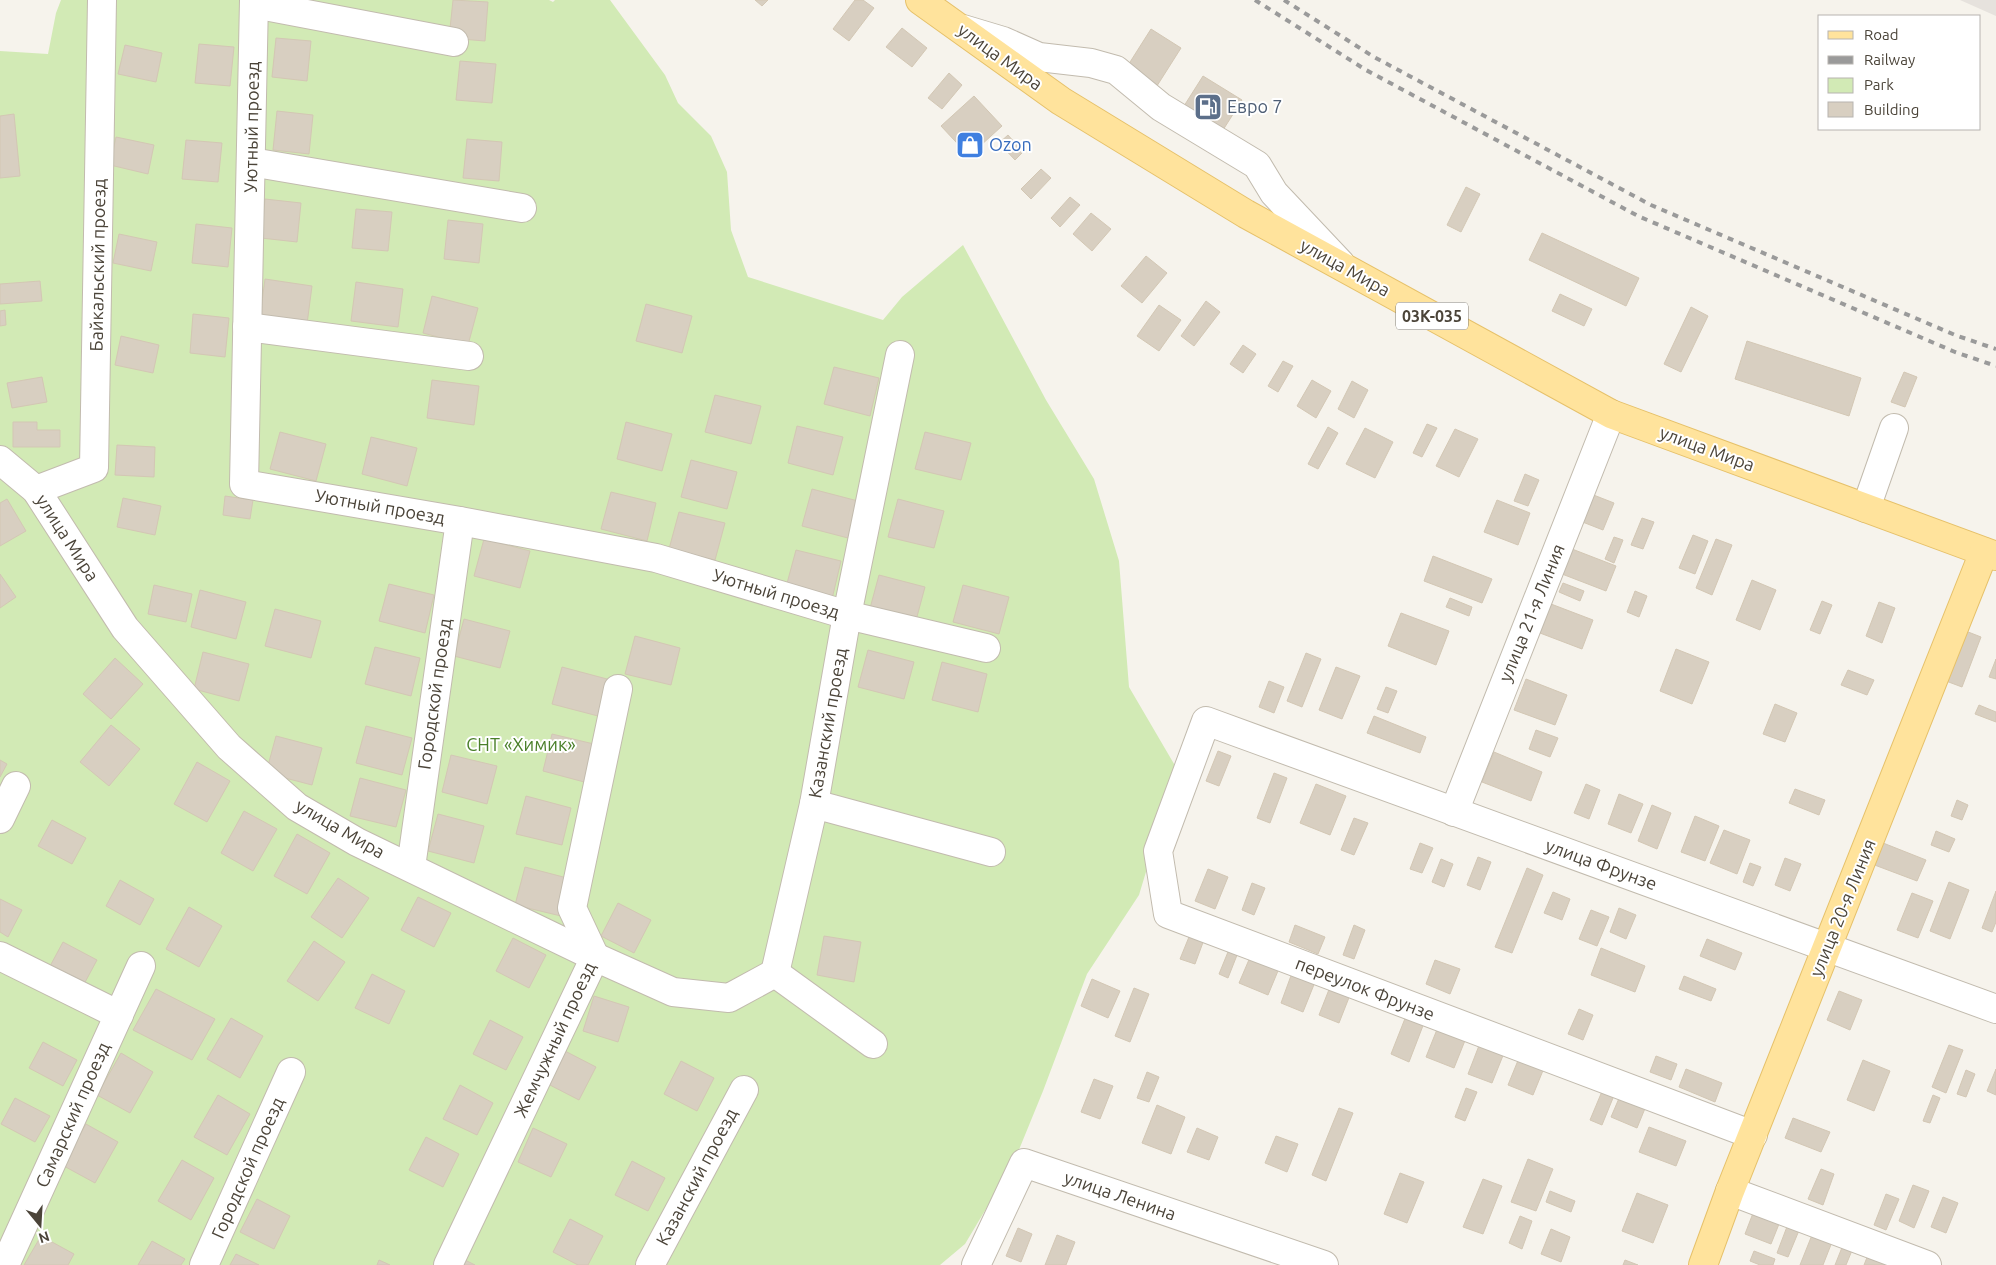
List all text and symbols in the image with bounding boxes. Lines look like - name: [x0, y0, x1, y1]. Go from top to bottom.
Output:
- legend: [1818, 15, 1981, 130]
- street label: улица Мира: [954, 19, 1047, 94]
- text: Road: [1864, 26, 1899, 43]
- text: Railway: [1864, 51, 1915, 68]
- street label: Уютный проезд: [240, 61, 262, 193]
- text: Park: [1864, 76, 1894, 93]
- fuel station icon: Евро 7: [1193, 92, 1223, 122]
- place label: Евро 7: [1227, 96, 1282, 116]
- text: Building: [1864, 101, 1919, 118]
- shop icon: Ozon: [955, 130, 985, 160]
- place label: Ozon: [989, 134, 1032, 154]
- street label: Байкальский проезд: [85, 178, 109, 352]
- street label: улица Мира: [1297, 234, 1394, 300]
- road number: 03К-035: [1396, 302, 1468, 330]
- street label: улица Мира: [1657, 422, 1757, 474]
- street label: Уютный проезд: [314, 485, 447, 527]
- street label: улица Мира: [32, 490, 103, 585]
- street label: улица 21-я Линия: [1494, 541, 1568, 684]
- street label: Уютный проезд: [711, 564, 842, 622]
- street label: Городской проезд: [414, 617, 455, 771]
- street label: Казанский проезд: [804, 646, 850, 799]
- park label: СНТ «Химик»: [466, 734, 576, 754]
- street label: улица Мира: [292, 795, 389, 862]
- street label: улица Фрунзе: [1543, 835, 1660, 893]
- street label: улица 20-я Линия: [1805, 836, 1879, 979]
- street label: переулок Фрунзе: [1293, 952, 1438, 1024]
- street label: Жемчужный проезд: [509, 958, 599, 1120]
- street label: Самарский проезд: [31, 1039, 113, 1190]
- street label: Городской проезд: [207, 1094, 287, 1241]
- street label: Казанский проезд: [652, 1104, 741, 1248]
- street label: улица Ленина: [1062, 1167, 1179, 1224]
- north arrow: [15, 1200, 65, 1250]
- text: N: [37, 1228, 51, 1247]

